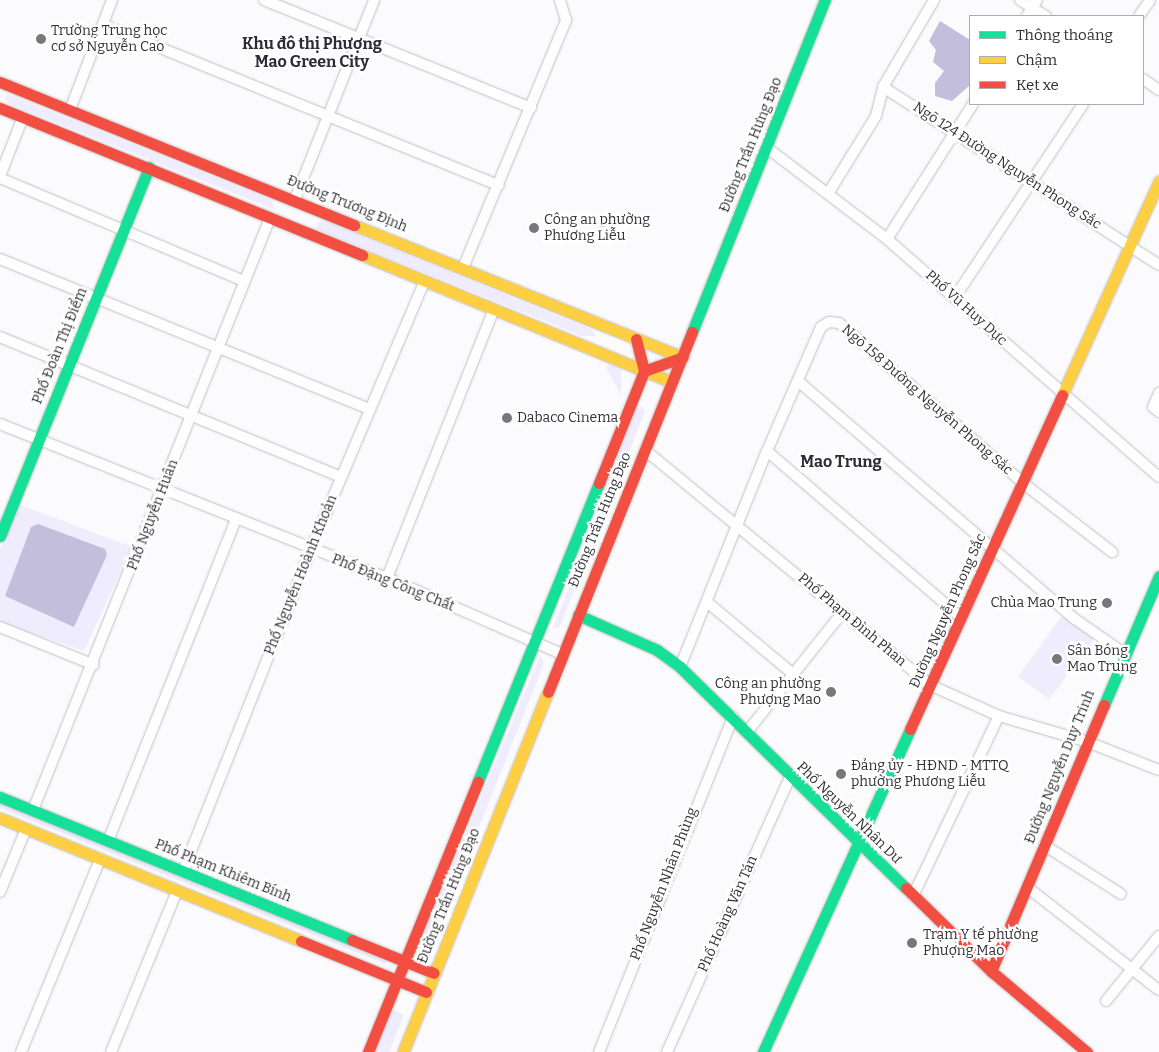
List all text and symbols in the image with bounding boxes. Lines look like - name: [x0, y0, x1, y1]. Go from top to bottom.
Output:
- legend: [969, 15, 1144, 105]
- place label: Trường Trung học cơ sở Nguyễn Cao: [51, 23, 167, 56]
- text: Thông thoáng: [1016, 26, 1113, 44]
- marker: Trường Trung học cơ sở Nguyễn Cao: [35, 33, 47, 45]
- district label: Khu đô thị Phượng Mao Green City: [242, 34, 382, 72]
- text: Chậm: [1016, 51, 1057, 69]
- street label: Đường Trần Hưng Đạo: [716, 75, 786, 215]
- text: Kẹt xe: [1016, 76, 1059, 94]
- street label: Ngõ 124 Đường Nguyễn Phong Sắc: [910, 99, 1104, 233]
- street label: Đường Trương Định: [284, 172, 410, 236]
- place label: Công an phường Phương Liễu: [544, 212, 650, 244]
- marker: Công an phường Phương Liễu: [528, 222, 540, 234]
- street label: Phố Vũ Huy Dực: [922, 267, 1010, 349]
- street label: Phố Đoàn Thị Điểm: [29, 285, 91, 407]
- street label: Ngõ 158 Đường Nguyễn Phong Sắc: [838, 321, 1016, 479]
- place label: Dabaco Cinema: [517, 410, 618, 426]
- marker: Dabaco Cinema: [501, 412, 513, 424]
- street label: Đường Trần Hưng Đạo: [565, 450, 635, 590]
- district label: Mao Trung: [800, 452, 882, 472]
- street label: Phố Nguyễn Huân: [124, 457, 182, 573]
- street label: Phố Nguyễn Hoành Khoản: [261, 492, 341, 658]
- street label: Đường Nguyễn Phong Sắc: [906, 531, 990, 691]
- street label: Phố Đặng Công Chất: [329, 551, 457, 615]
- street label: Phố Phạm Đình Phan: [794, 570, 910, 670]
- place label: Chùa Mao Trung: [990, 595, 1097, 611]
- marker: Chùa Mao Trung: [1101, 597, 1113, 609]
- place label: Sân Bóng Mao Trung: [1067, 643, 1137, 676]
- marker: Sân Bóng Mao Trung: [1051, 653, 1063, 665]
- place label: Công an phường Phượng Mao: [715, 676, 821, 709]
- marker: Công an phường Phượng Mao: [825, 686, 837, 698]
- street label: Đường Nguyễn Duy Trinh: [1021, 688, 1099, 846]
- place label: Đảng ủy - HĐND - MTTQ phường Phương Liễu: [851, 758, 1009, 790]
- street label: Phố Nguyễn Nhân Dư: [793, 759, 905, 867]
- marker: Đảng ủy - HĐND - MTTQ phường Phương Liễu: [835, 768, 847, 780]
- street label: Phố Nguyễn Nhân Phùng: [627, 805, 701, 963]
- street label: Đường Trần Hưng Đạo: [414, 826, 484, 966]
- street label: Phố Phạm Khiêm Bính: [152, 836, 294, 906]
- street label: Phố Hoàng Văn Tán: [695, 853, 761, 975]
- place label: Trạm Y tế phường Phượng Mao: [923, 927, 1038, 960]
- marker: Trạm Y tế phường Phượng Mao: [905, 936, 919, 950]

